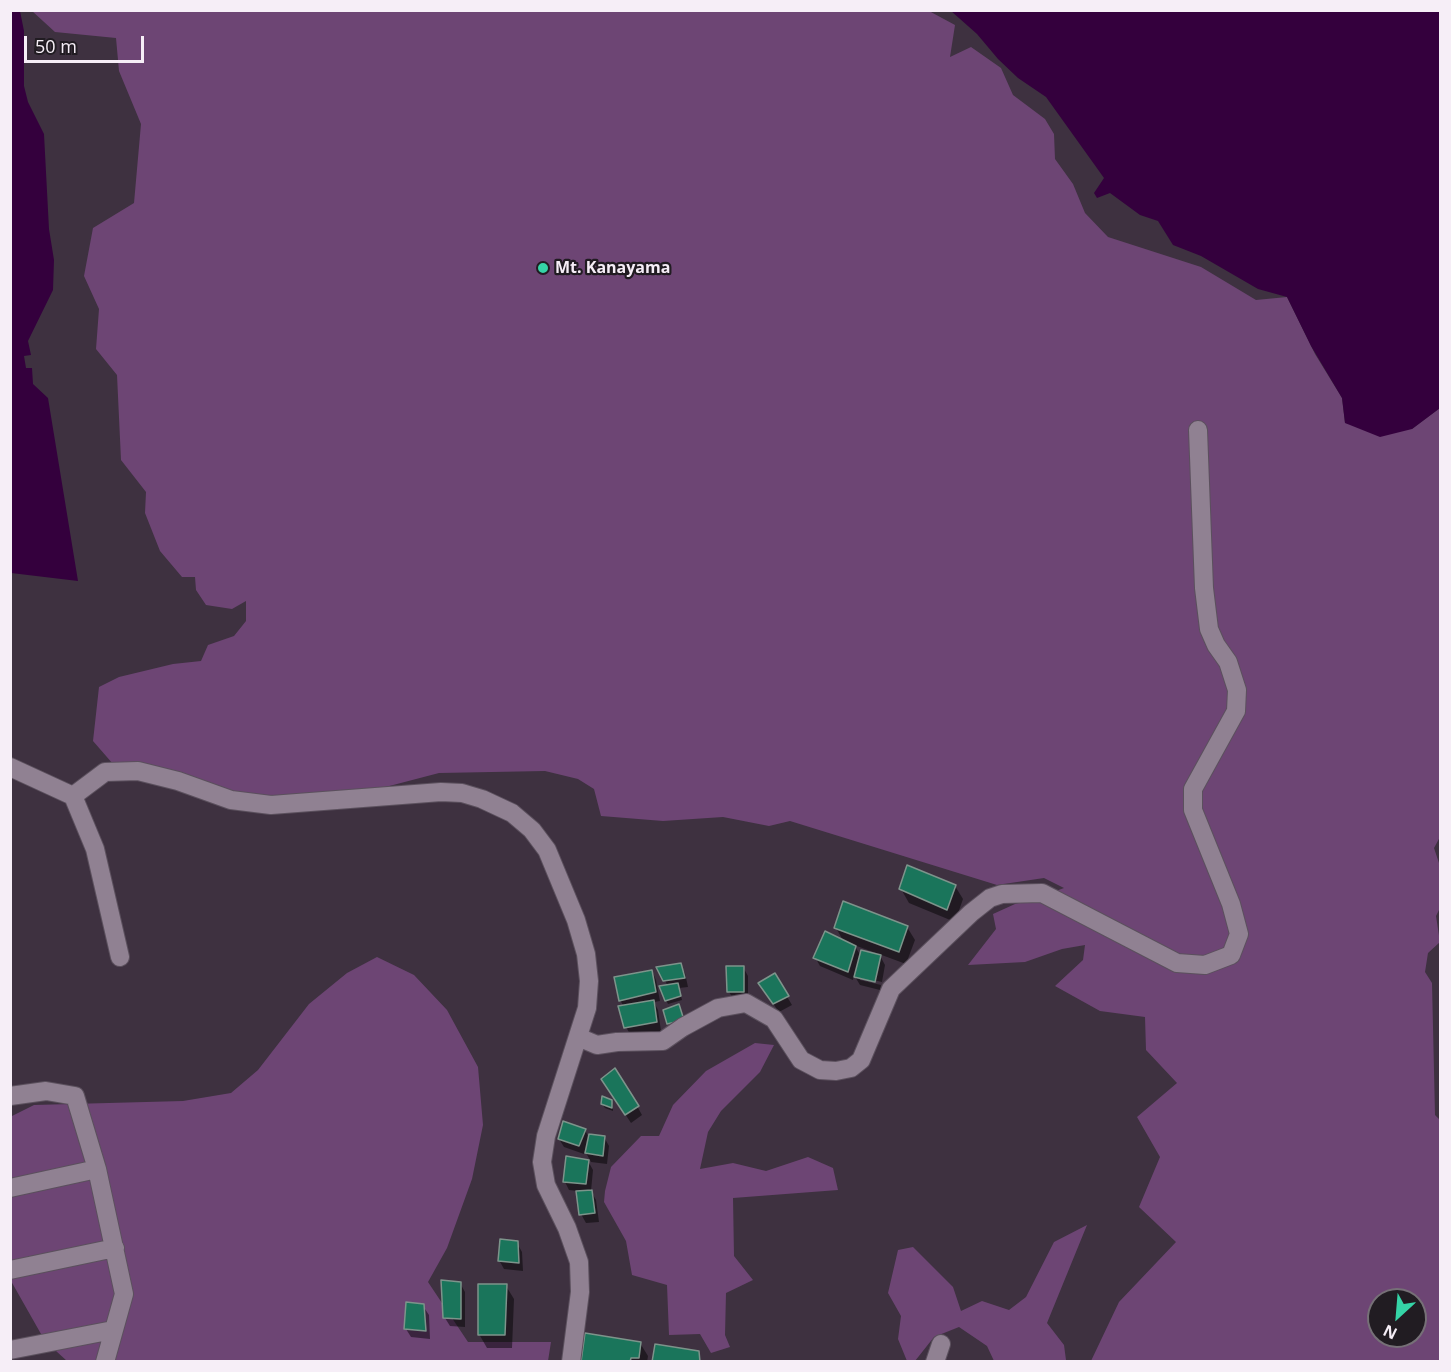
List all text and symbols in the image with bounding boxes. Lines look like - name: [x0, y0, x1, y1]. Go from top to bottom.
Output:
- scale bar: [27, 24, 147, 62]
- text: 50 m: [35, 34, 77, 58]
- place label: Mt. Kanayama: [555, 258, 670, 278]
- marker: Mt. Kanayama: [536, 261, 550, 275]
- north arrow: [1367, 1288, 1427, 1348]
- text: N: [1379, 1320, 1401, 1345]

